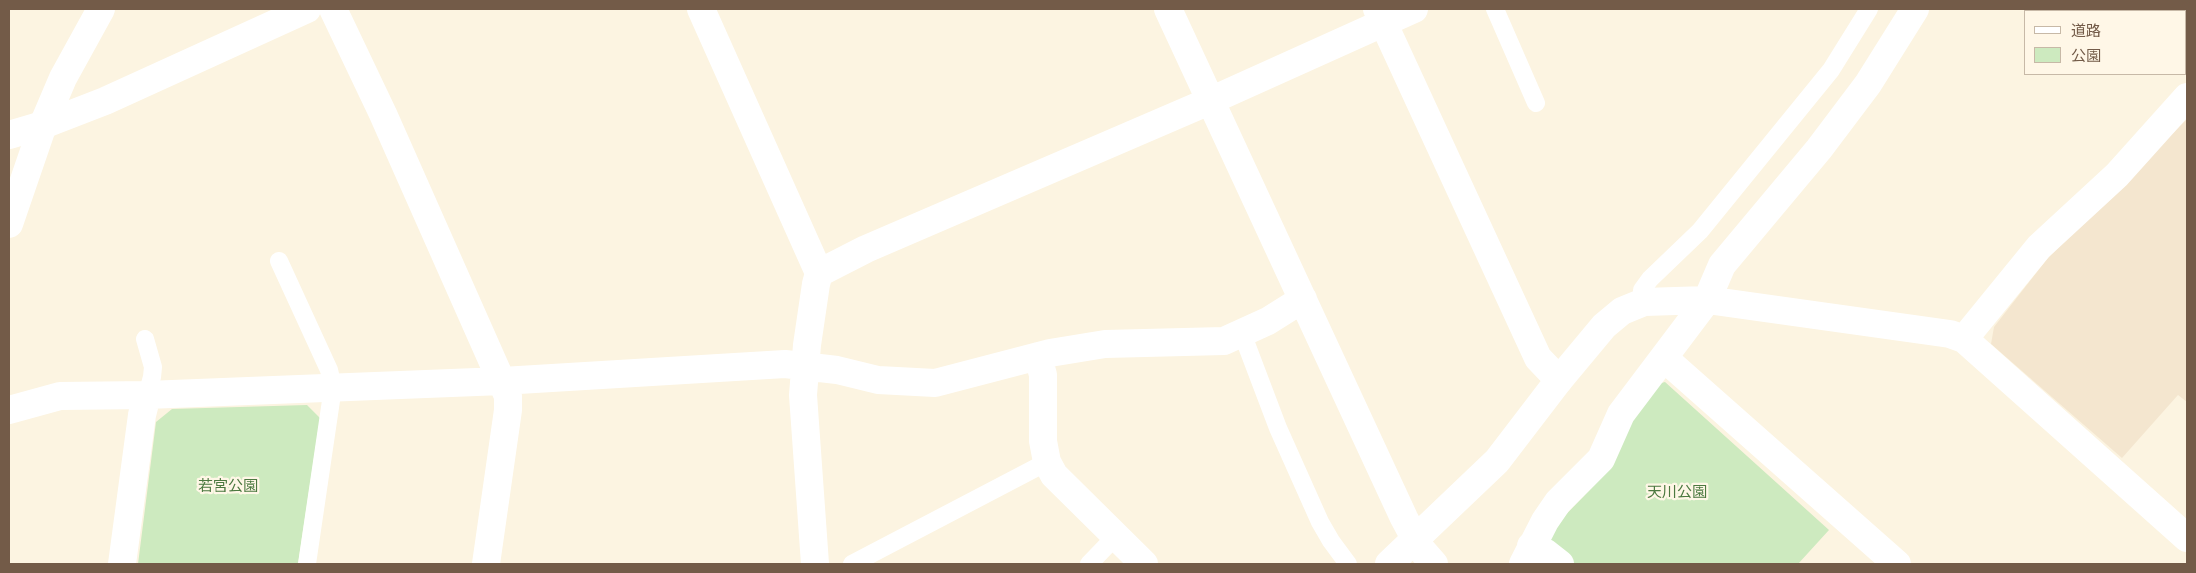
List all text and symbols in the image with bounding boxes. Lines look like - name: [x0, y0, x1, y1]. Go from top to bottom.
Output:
- legend: [2024, 10, 2186, 75]
- text: 道路: [2071, 21, 2101, 40]
- text: 公園: [2071, 46, 2101, 65]
- park label: 若宮公園: [198, 477, 258, 495]
- park label: 天川公園: [1647, 483, 1707, 501]

